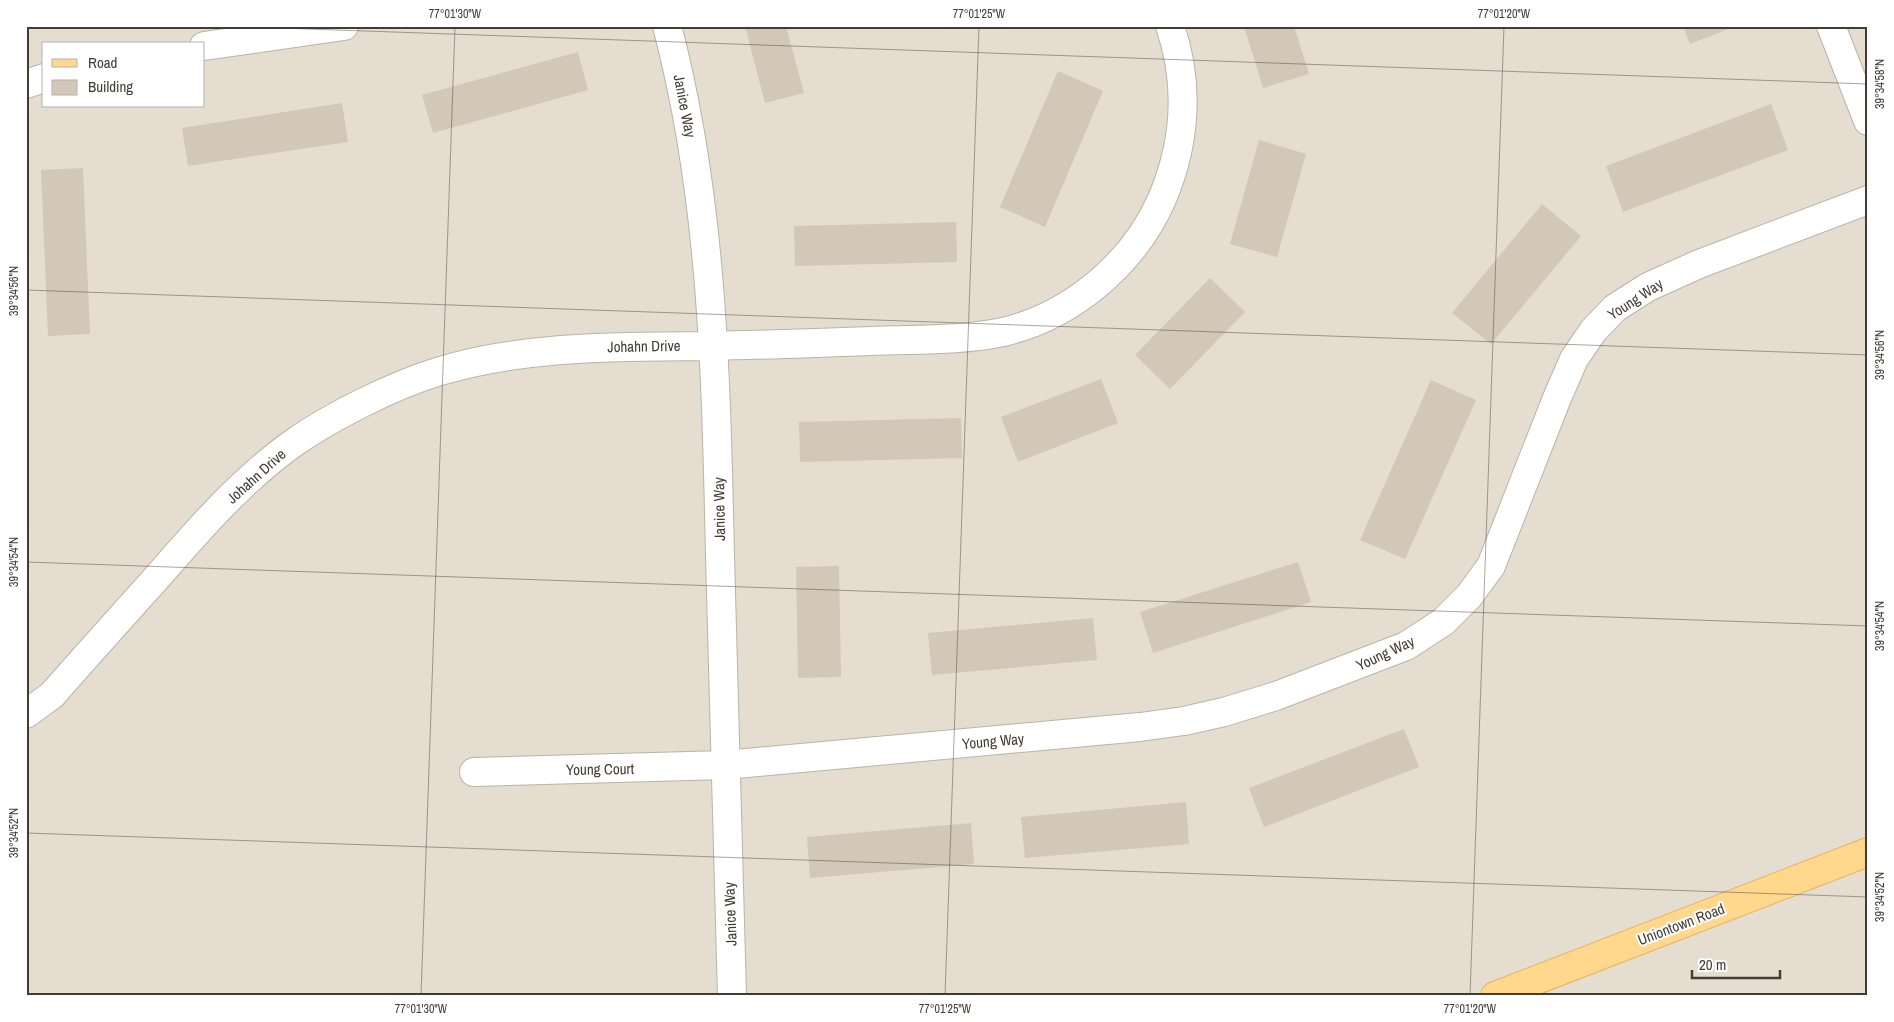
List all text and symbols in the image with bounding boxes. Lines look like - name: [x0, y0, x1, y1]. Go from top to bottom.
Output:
- text: 77°01'30"W: [429, 6, 482, 22]
- text: 77°01'25"W: [953, 6, 1006, 22]
- text: 77°01'20"W: [1478, 6, 1531, 22]
- legend: [42, 42, 205, 108]
- text: Road: [88, 52, 117, 73]
- text: 39°34'58"N: [1872, 59, 1888, 109]
- street label: Janice Way: [669, 73, 702, 140]
- text: Building: [88, 76, 133, 97]
- text: 39°34'56"N: [6, 266, 22, 316]
- street label: Young Way: [1603, 273, 1667, 325]
- text: 39°34'56"N: [1872, 330, 1888, 380]
- street label: Johahn Drive: [607, 335, 681, 357]
- street label: Johahn Drive: [222, 444, 290, 508]
- street label: Janice Way: [708, 476, 730, 541]
- text: 39°34'54"N: [6, 537, 22, 587]
- text: 39°34'54"N: [1872, 601, 1888, 651]
- street label: Young Way: [1352, 630, 1418, 676]
- street label: Young Way: [961, 728, 1026, 754]
- street label: Young Court: [566, 758, 635, 780]
- text: 39°34'52"N: [6, 808, 22, 858]
- text: 39°34'52"N: [1872, 872, 1888, 922]
- street label: Janice Way: [718, 881, 742, 946]
- street label: Uniontown Road: [1634, 898, 1728, 950]
- scale bar: [1692, 947, 1779, 979]
- text: 20 m: [1699, 954, 1726, 975]
- text: 77°01'30"W: [395, 1001, 448, 1017]
- text: 77°01'25"W: [919, 1001, 972, 1017]
- text: 77°01'20"W: [1444, 1001, 1497, 1017]

